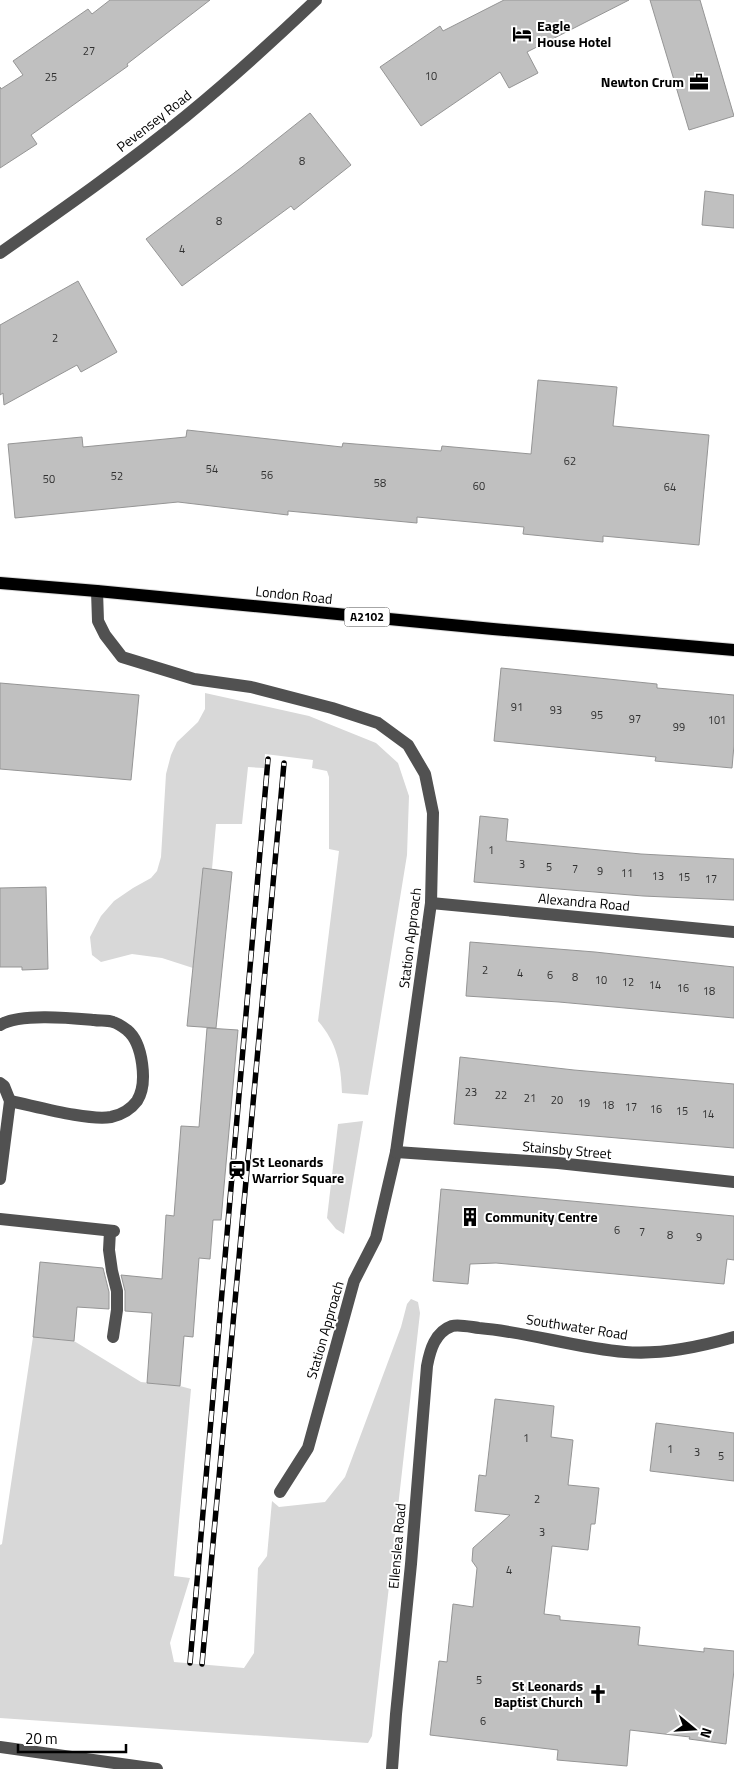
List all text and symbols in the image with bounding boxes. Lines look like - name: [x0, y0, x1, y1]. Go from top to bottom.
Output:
- place label: Eagle House Hotel: [537, 15, 611, 52]
- hotel icon: Eagle House Hotel: [511, 23, 533, 45]
- house number: 27: [83, 43, 95, 59]
- house number: 10: [425, 68, 437, 84]
- house number: 25: [45, 69, 57, 85]
- place label: Newton Crum: [601, 71, 684, 92]
- office icon: Newton Crum: [688, 71, 710, 93]
- street label: Pevensey Road: [112, 85, 196, 157]
- house number: 8: [299, 153, 305, 169]
- house number: 8: [216, 213, 222, 229]
- house number: 4: [179, 241, 185, 257]
- house number: 2: [52, 330, 58, 346]
- house number: 62: [564, 453, 576, 469]
- house number: 54: [206, 461, 218, 477]
- house number: 56: [261, 467, 273, 483]
- house number: 52: [111, 468, 123, 484]
- house number: 50: [43, 471, 55, 487]
- house number: 58: [374, 475, 386, 491]
- house number: 60: [473, 478, 485, 494]
- house number: 64: [664, 479, 676, 495]
- street label: London Road: [255, 580, 334, 609]
- road number: A2102: [344, 608, 390, 626]
- house number: 91: [511, 699, 523, 715]
- house number: 93: [550, 702, 562, 718]
- house number: 95: [591, 707, 603, 723]
- house number: 97: [629, 711, 641, 727]
- house number: 101: [708, 712, 726, 728]
- house number: 99: [673, 719, 685, 735]
- house number: 1: [488, 842, 494, 858]
- house number: 3: [519, 856, 525, 872]
- house number: 5: [546, 859, 552, 875]
- house number: 7: [572, 861, 578, 877]
- house number: 9: [597, 863, 603, 879]
- house number: 11: [621, 865, 633, 881]
- house number: 13: [652, 868, 664, 884]
- house number: 15: [678, 869, 690, 885]
- house number: 17: [705, 871, 717, 887]
- street label: Station Approach: [393, 886, 426, 989]
- street label: Alexandra Road: [537, 887, 631, 916]
- house number: 2: [482, 962, 488, 978]
- house number: 4: [517, 965, 523, 981]
- house number: 6: [547, 967, 553, 983]
- house number: 8: [572, 969, 578, 985]
- house number: 10: [595, 972, 607, 988]
- house number: 12: [622, 974, 634, 990]
- house number: 14: [649, 977, 661, 993]
- house number: 16: [677, 980, 689, 996]
- house number: 18: [703, 983, 715, 999]
- house number: 23: [465, 1084, 477, 1100]
- house number: 22: [495, 1087, 507, 1103]
- house number: 21: [524, 1090, 536, 1106]
- house number: 20: [551, 1092, 563, 1108]
- house number: 19: [578, 1095, 590, 1111]
- house number: 18: [602, 1097, 614, 1113]
- house number: 17: [625, 1099, 637, 1115]
- house number: 16: [650, 1101, 662, 1117]
- house number: 15: [676, 1103, 688, 1119]
- house number: 14: [702, 1106, 714, 1122]
- street label: Stainsby Street: [521, 1135, 613, 1164]
- place label: St Leonards Warrior Square: [252, 1151, 344, 1188]
- station icon: St Leonards Warrior Square: [226, 1159, 248, 1181]
- building icon: Community Centre: [459, 1206, 481, 1228]
- place label: Community Centre: [485, 1206, 598, 1227]
- house number: 6: [614, 1222, 620, 1238]
- house number: 7: [639, 1224, 645, 1240]
- house number: 8: [667, 1227, 673, 1243]
- house number: 9: [696, 1229, 702, 1245]
- street label: Station Approach: [300, 1278, 349, 1381]
- street label: Southwater Road: [525, 1308, 629, 1345]
- house number: 1: [523, 1430, 529, 1446]
- house number: 1: [667, 1441, 673, 1457]
- house number: 3: [694, 1444, 700, 1460]
- house number: 5: [718, 1448, 724, 1464]
- house number: 2: [534, 1491, 540, 1507]
- street label: Ellenslea Road: [382, 1502, 411, 1590]
- house number: 3: [539, 1524, 545, 1540]
- house number: 4: [506, 1562, 512, 1578]
- house number: 5: [476, 1672, 482, 1688]
- place label: St Leonards Baptist Church: [494, 1675, 583, 1712]
- church icon: St Leonards Baptist Church: [587, 1683, 609, 1705]
- north arrow: [669, 1704, 719, 1754]
- house number: 6: [480, 1713, 486, 1729]
- scale bar: [18, 1722, 125, 1754]
- text: N: [695, 1725, 718, 1741]
- text: 20 m: [25, 1727, 58, 1750]

